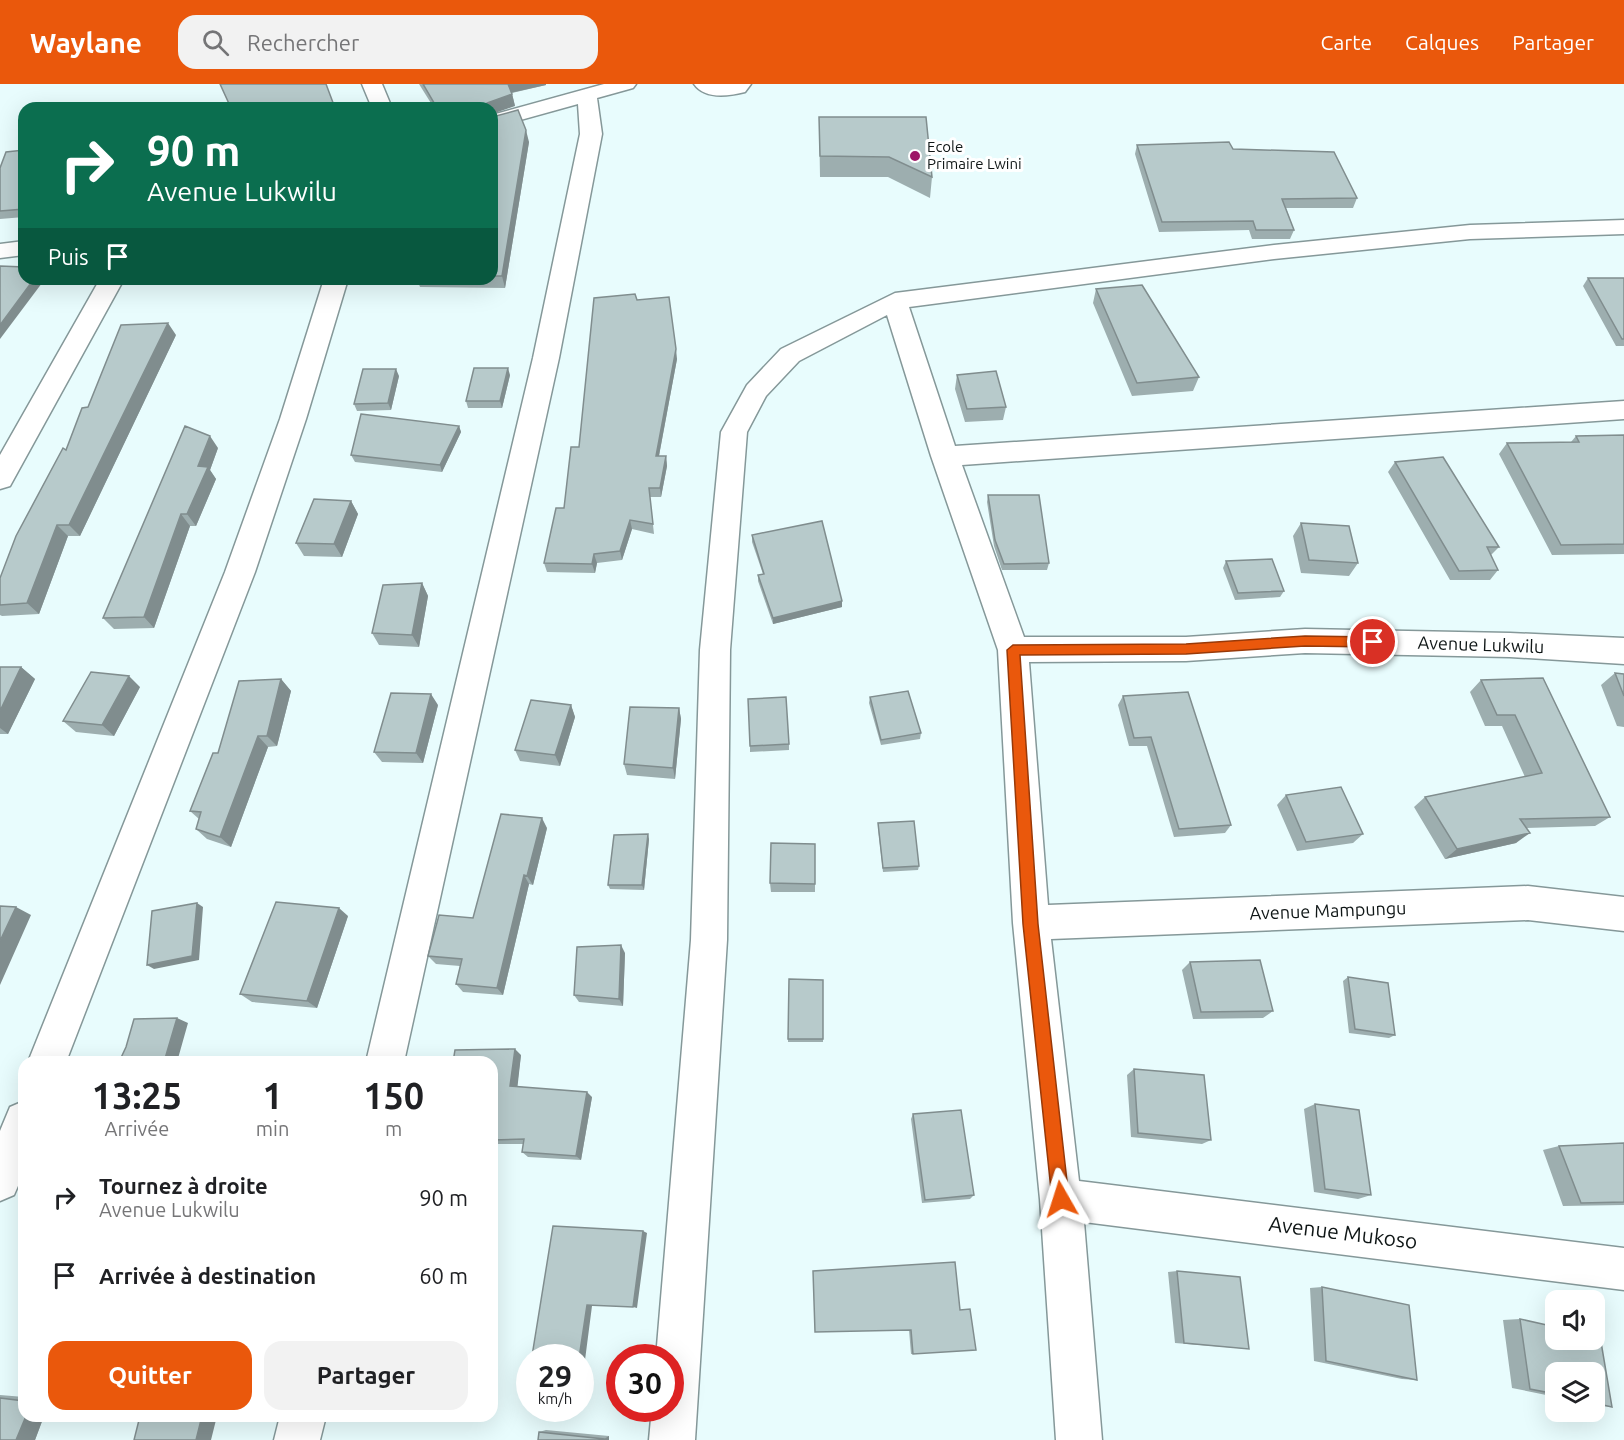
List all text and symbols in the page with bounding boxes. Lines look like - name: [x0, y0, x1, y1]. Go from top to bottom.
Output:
- search box: [178, 15, 598, 69]
- icon: search: [199, 26, 232, 59]
- text: Waylane: [30, 27, 142, 58]
- text: Rechercher: [247, 30, 359, 55]
- text: Carte: [1321, 30, 1372, 54]
- text: Calques: [1405, 30, 1479, 54]
- text: Partager: [1512, 30, 1594, 54]
- icon: right: [48, 126, 126, 204]
- text: 90 m: [147, 127, 241, 174]
- place label: Ecole Primaire Lwini: [927, 138, 1022, 172]
- marker: Ecole Primaire Lwini: [908, 149, 922, 163]
- text: Avenue Lukwilu: [147, 176, 337, 206]
- icon: arrive: [101, 240, 134, 273]
- text: Puis: [48, 244, 89, 269]
- pin: [1347, 616, 1398, 667]
- icon: arrive: [1356, 625, 1389, 658]
- street label: Avenue Lukwilu: [1417, 632, 1545, 656]
- street label: Avenue Mampungu: [1249, 897, 1407, 923]
- text: 13:25: [92, 1075, 182, 1116]
- text: 1: [262, 1075, 283, 1116]
- text: 150: [363, 1075, 424, 1116]
- text: Arrivée: [105, 1117, 169, 1140]
- text: min: [256, 1117, 289, 1140]
- text: m: [385, 1117, 402, 1140]
- position arrow: [1029, 1167, 1093, 1231]
- text: Tournez à droite: [99, 1173, 268, 1198]
- icon: right: [48, 1181, 81, 1214]
- text: 90 m: [419, 1185, 468, 1210]
- text: Avenue Lukwilu: [99, 1198, 240, 1221]
- street label: Avenue Mukoso: [1267, 1211, 1419, 1253]
- icon: arrive: [48, 1259, 81, 1292]
- text: Arrivée à destination: [99, 1263, 316, 1288]
- text: 60 m: [419, 1263, 468, 1288]
- map controls: [1545, 1290, 1605, 1422]
- button: sound: [1545, 1290, 1605, 1350]
- button: Quitter: [48, 1341, 252, 1410]
- button: Partager: [264, 1341, 468, 1410]
- speed limit sign: 30: [606, 1344, 684, 1422]
- text: 29: [538, 1359, 572, 1393]
- button: layers: [1545, 1362, 1605, 1422]
- text: km/h: [538, 1390, 572, 1407]

